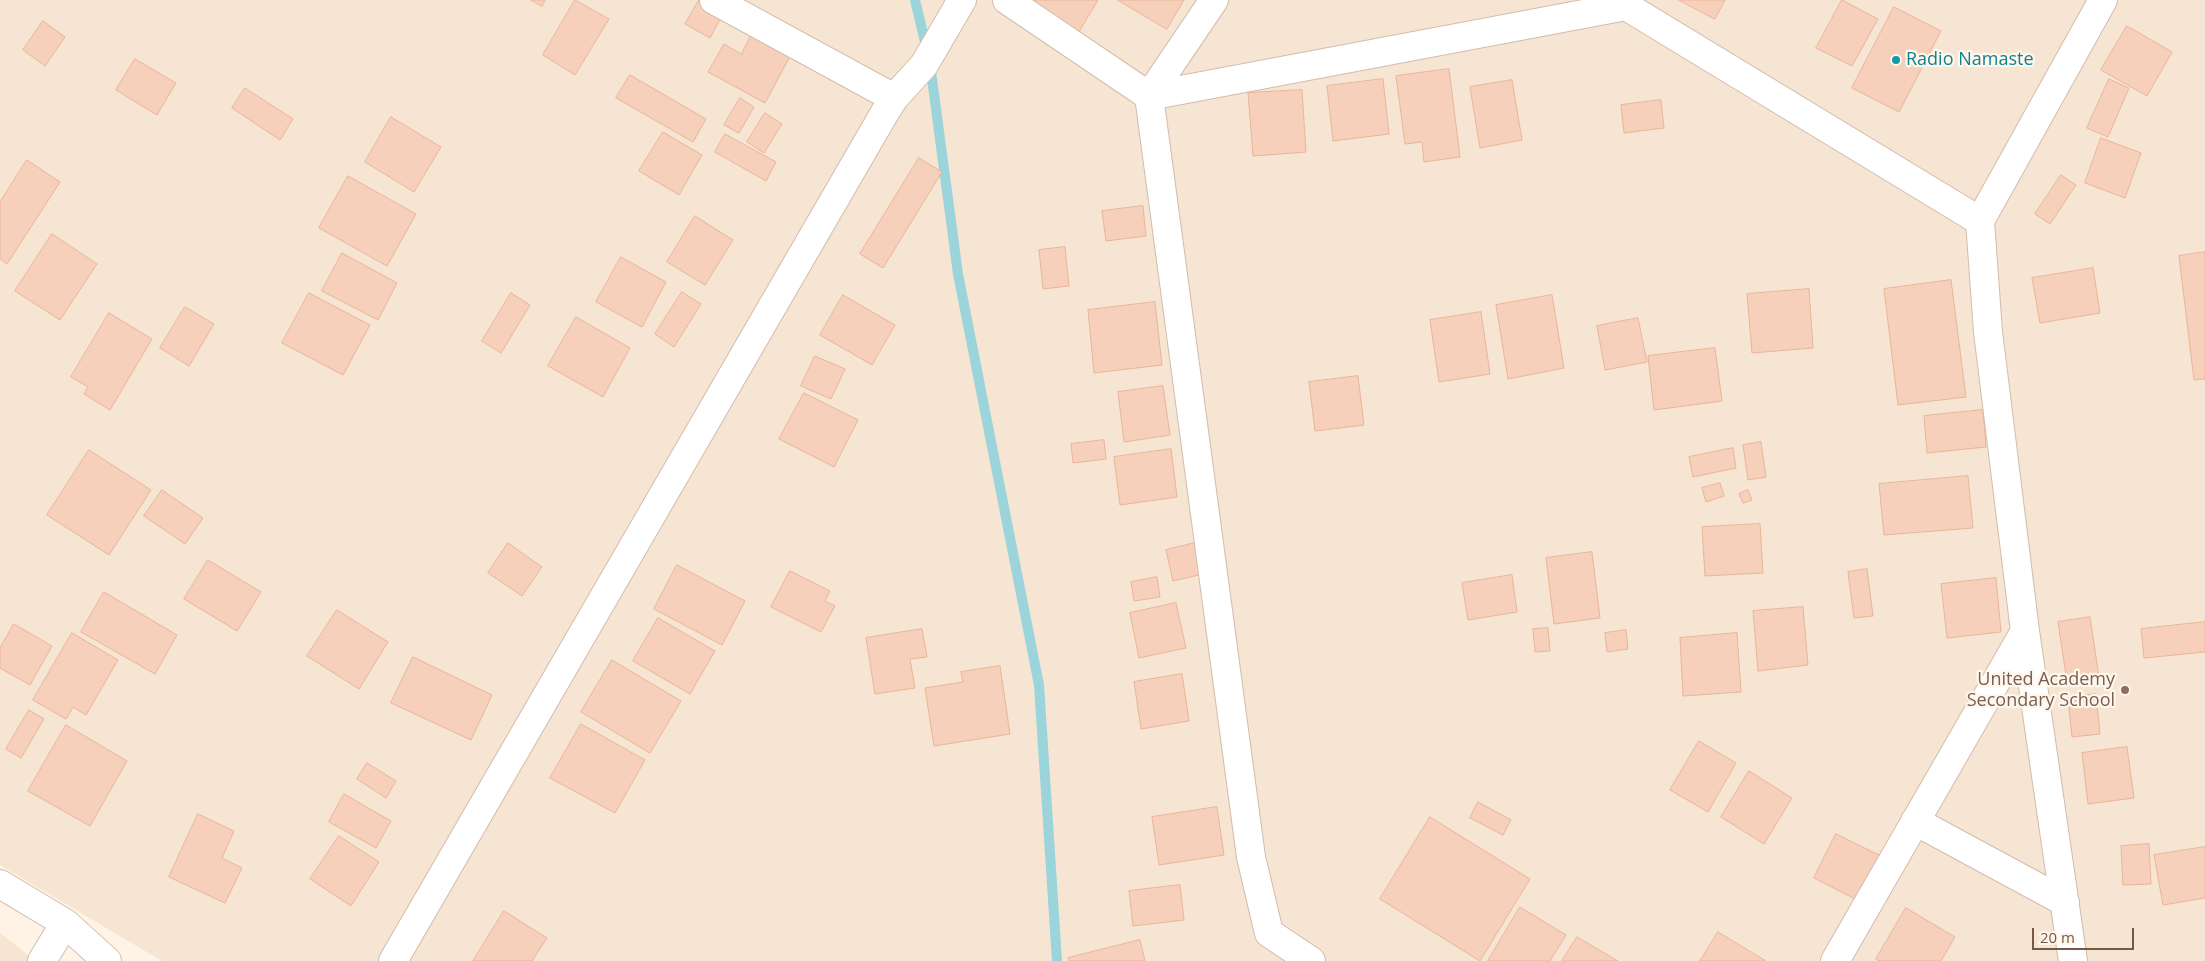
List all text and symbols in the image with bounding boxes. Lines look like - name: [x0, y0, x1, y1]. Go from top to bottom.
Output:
- place label: Radio Namaste: [1906, 49, 2033, 71]
- marker: Radio Namaste: [1890, 54, 1902, 66]
- place label: United Academy Secondary School: [1967, 669, 2115, 712]
- marker: United Academy Secondary School: [2119, 684, 2131, 696]
- scale bar: [2035, 918, 2138, 950]
- text: 20 m: [2040, 927, 2075, 947]

